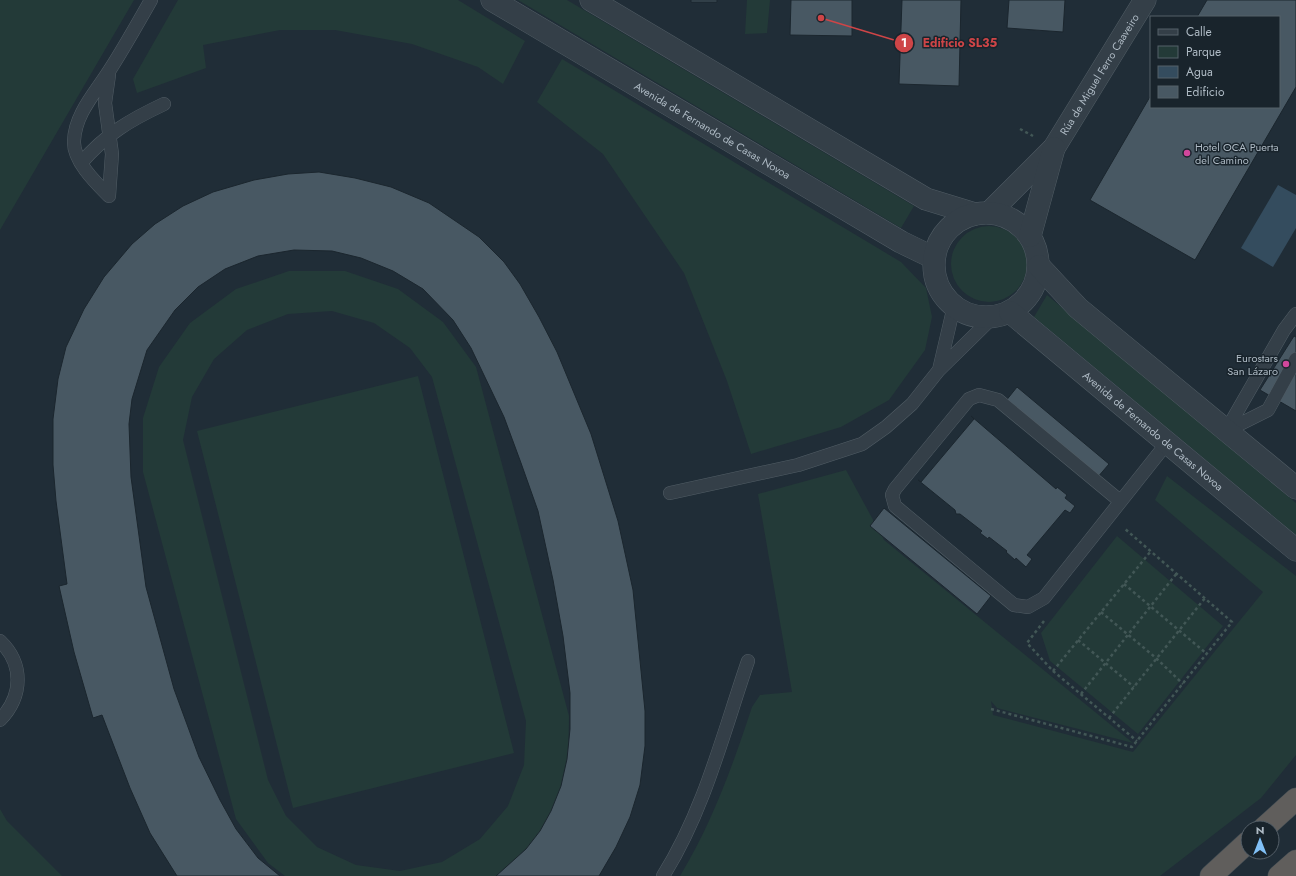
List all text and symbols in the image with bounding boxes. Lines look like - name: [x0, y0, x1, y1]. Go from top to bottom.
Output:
- street label: Rúa de Miguel Ferro Caaveiro: [1056, 11, 1143, 138]
- legend: [1150, 16, 1280, 108]
- text: Calle: [1186, 23, 1212, 41]
- callout: Edificio SL35: [894, 31, 1005, 55]
- text: 1: [901, 34, 907, 52]
- text: Edificio SL35: [923, 34, 997, 52]
- text: Parque: [1186, 43, 1221, 61]
- text: Agua: [1186, 63, 1213, 81]
- street label: Avenida de Fernando de Casas Novoa: [631, 78, 793, 183]
- text: Edificio: [1186, 83, 1225, 101]
- place label: Hotel OCA Puerta del Camino: [1195, 139, 1279, 168]
- marker: Hotel OCA Puerta del Camino: [1182, 148, 1192, 158]
- place label: Eurostars San Lázaro: [1227, 350, 1279, 379]
- marker: Eurostars San Lázaro: [1281, 359, 1291, 369]
- street label: Avenida de Fernando de Casas Novoa: [1079, 368, 1227, 494]
- north arrow: [1240, 820, 1280, 860]
- text: N: [1256, 822, 1264, 838]

